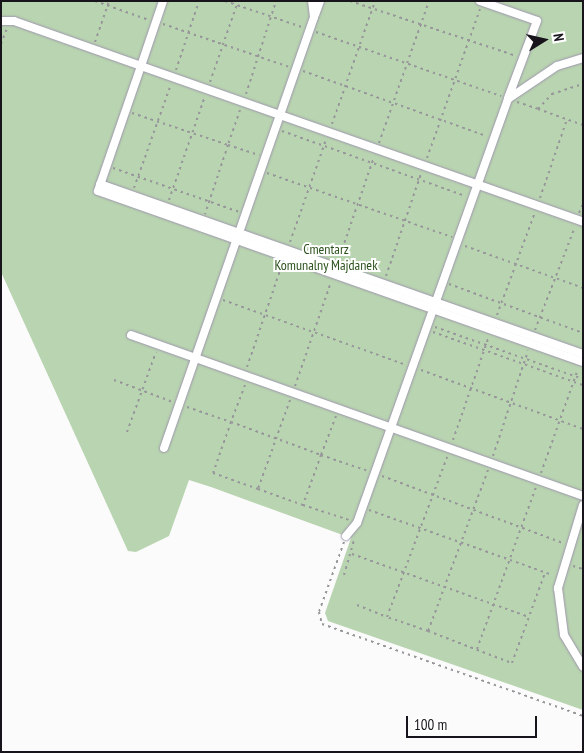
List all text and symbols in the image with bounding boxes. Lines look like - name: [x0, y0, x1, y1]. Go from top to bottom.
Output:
- north arrow: [519, 15, 569, 65]
- text: N: [549, 32, 568, 43]
- park label: Cmentarz Komunalny Majdanek: [274, 241, 378, 274]
- scale bar: [409, 706, 540, 738]
- text: 100 m: [414, 715, 447, 734]

